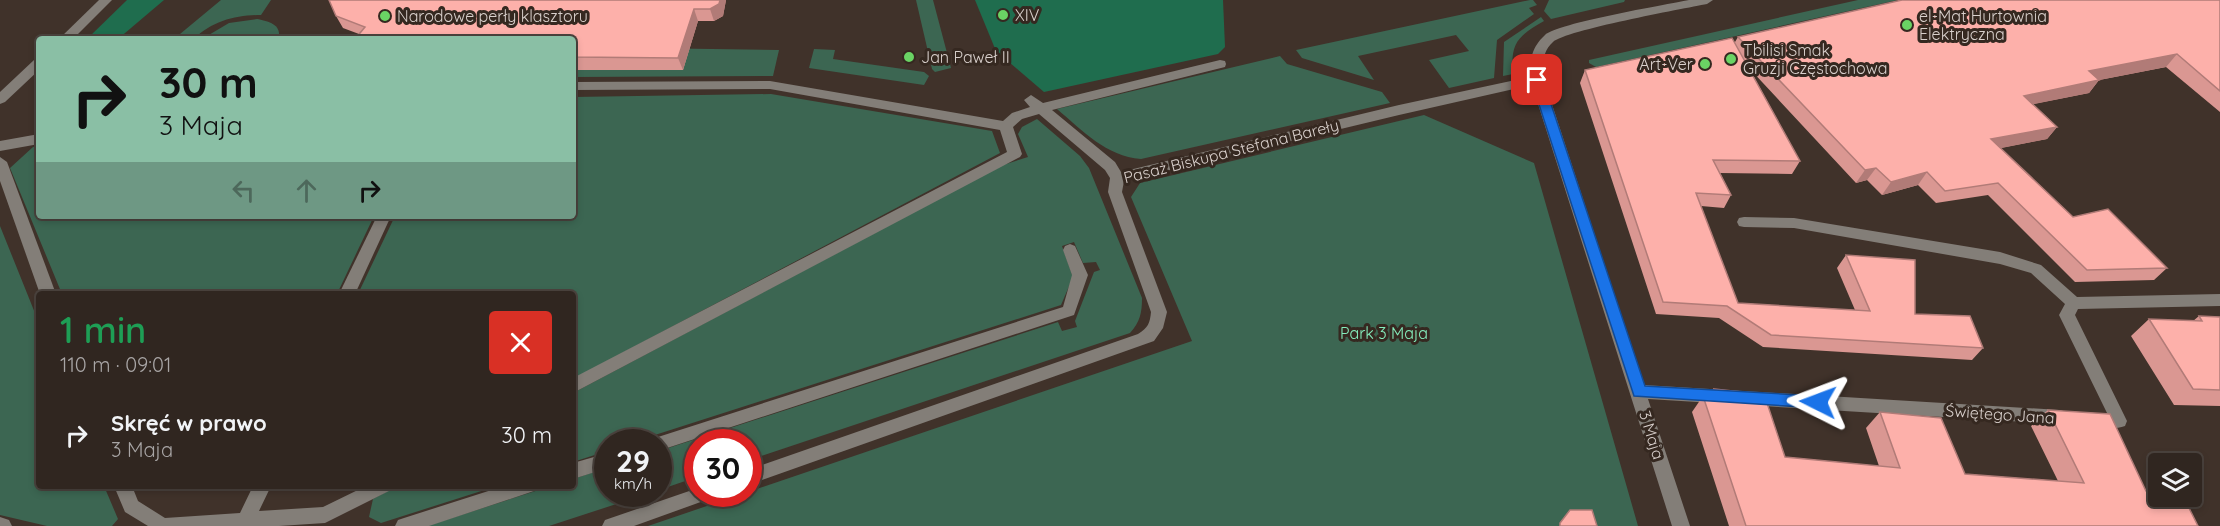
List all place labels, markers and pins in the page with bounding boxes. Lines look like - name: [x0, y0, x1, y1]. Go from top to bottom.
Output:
- place label: XIV: [1015, 5, 1040, 25]
- place label: Narodowe perły klasztoru: [397, 6, 588, 26]
- place label: el-Mat Hurtownia Elektryczna: [1919, 6, 2047, 44]
- marker: XIV: [996, 8, 1010, 22]
- marker: Narodowe perły klasztoru: [378, 9, 392, 23]
- marker: el-Mat Hurtownia Elektryczna: [1900, 18, 1914, 32]
- place label: Tbilisi Smak Gruzji Częstochowa: [1743, 40, 1888, 78]
- place label: Jan Paweł II: [921, 47, 1010, 67]
- marker: Jan Paweł II: [902, 50, 916, 64]
- marker: Tbilisi Smak Gruzji Częstochowa: [1724, 52, 1738, 66]
- pin: [1511, 54, 1562, 105]
- place label: Art-Ver: [1639, 54, 1693, 74]
- marker: Art-Ver: [1698, 57, 1712, 71]

